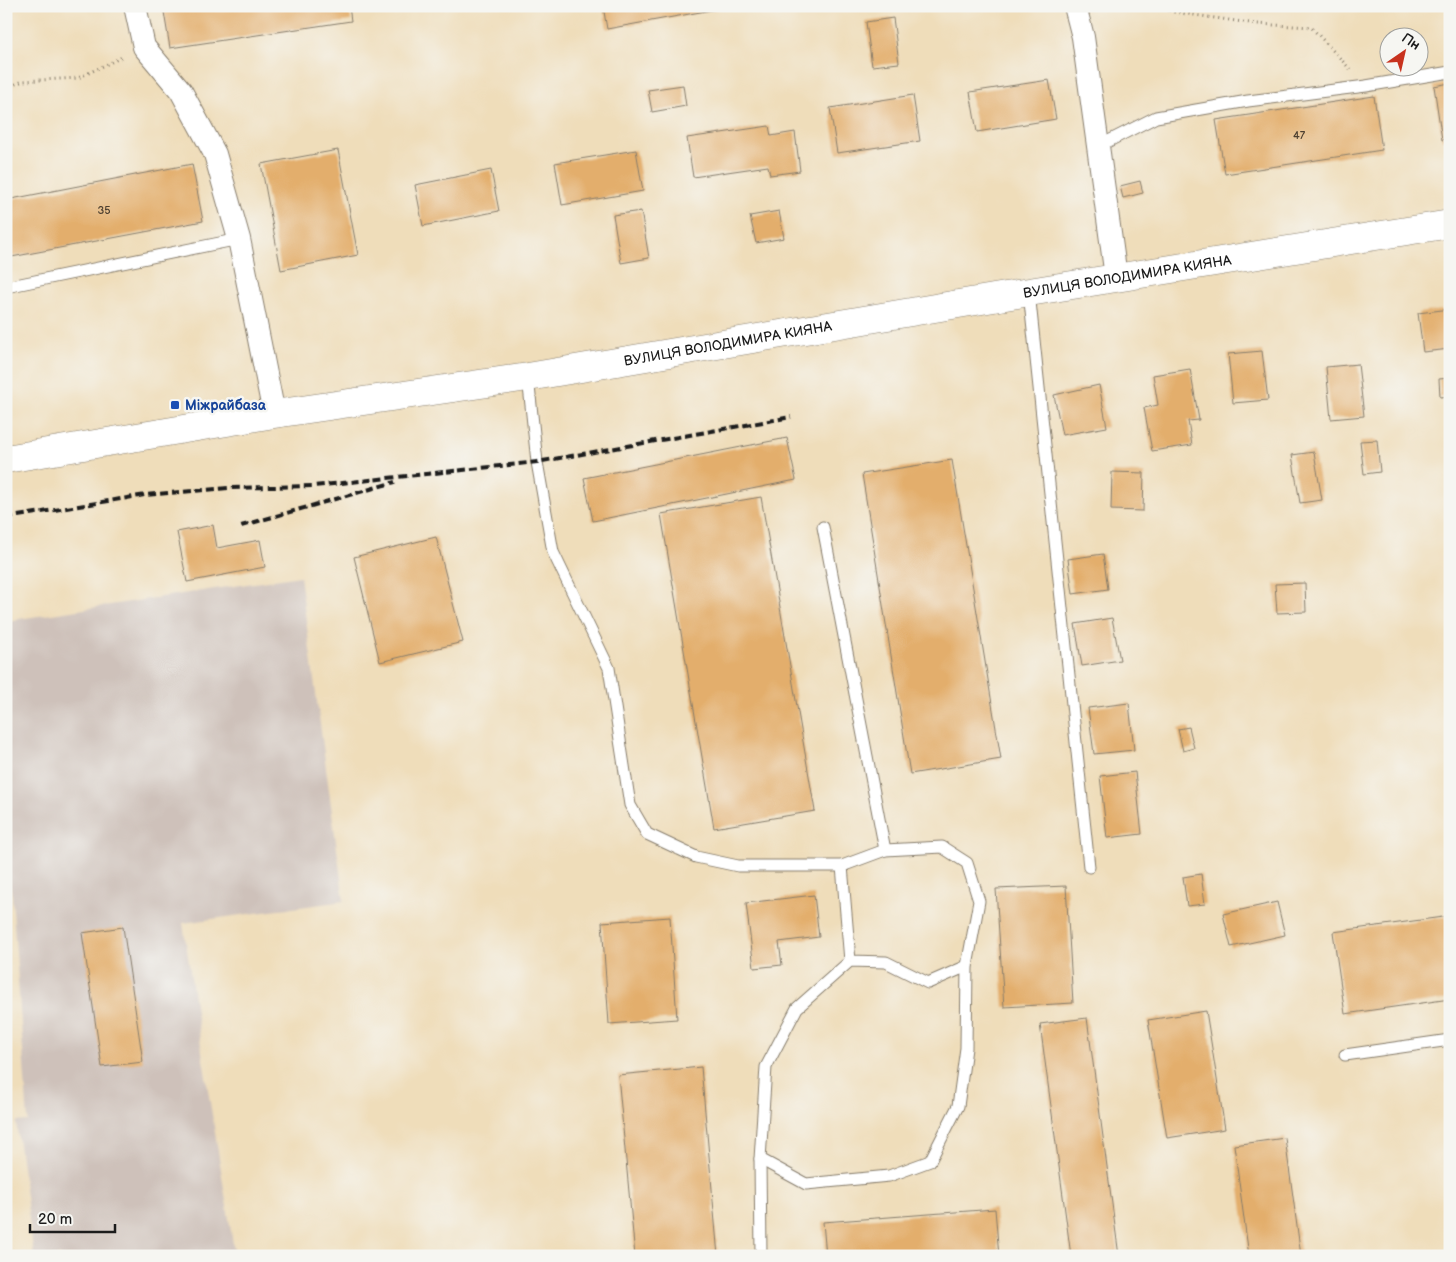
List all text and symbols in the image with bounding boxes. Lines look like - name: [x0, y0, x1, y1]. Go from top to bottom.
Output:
- north arrow: [1378, 28, 1428, 78]
- text: Пн: [1398, 29, 1423, 54]
- house number: 47: [1293, 129, 1306, 142]
- house number: 35: [97, 204, 111, 217]
- street label: ВУЛИЦЯ ВОЛОДИМИРА КИЯНА: [1022, 251, 1233, 301]
- street label: ВУЛИЦЯ ВОЛОДИМИРА КИЯНА: [623, 317, 833, 369]
- place label: Міжрайбаза: [185, 397, 267, 414]
- marker: Міжрайбаза: [169, 399, 181, 411]
- scale bar: [30, 1202, 115, 1234]
- text: 20 m: [38, 1210, 72, 1229]

